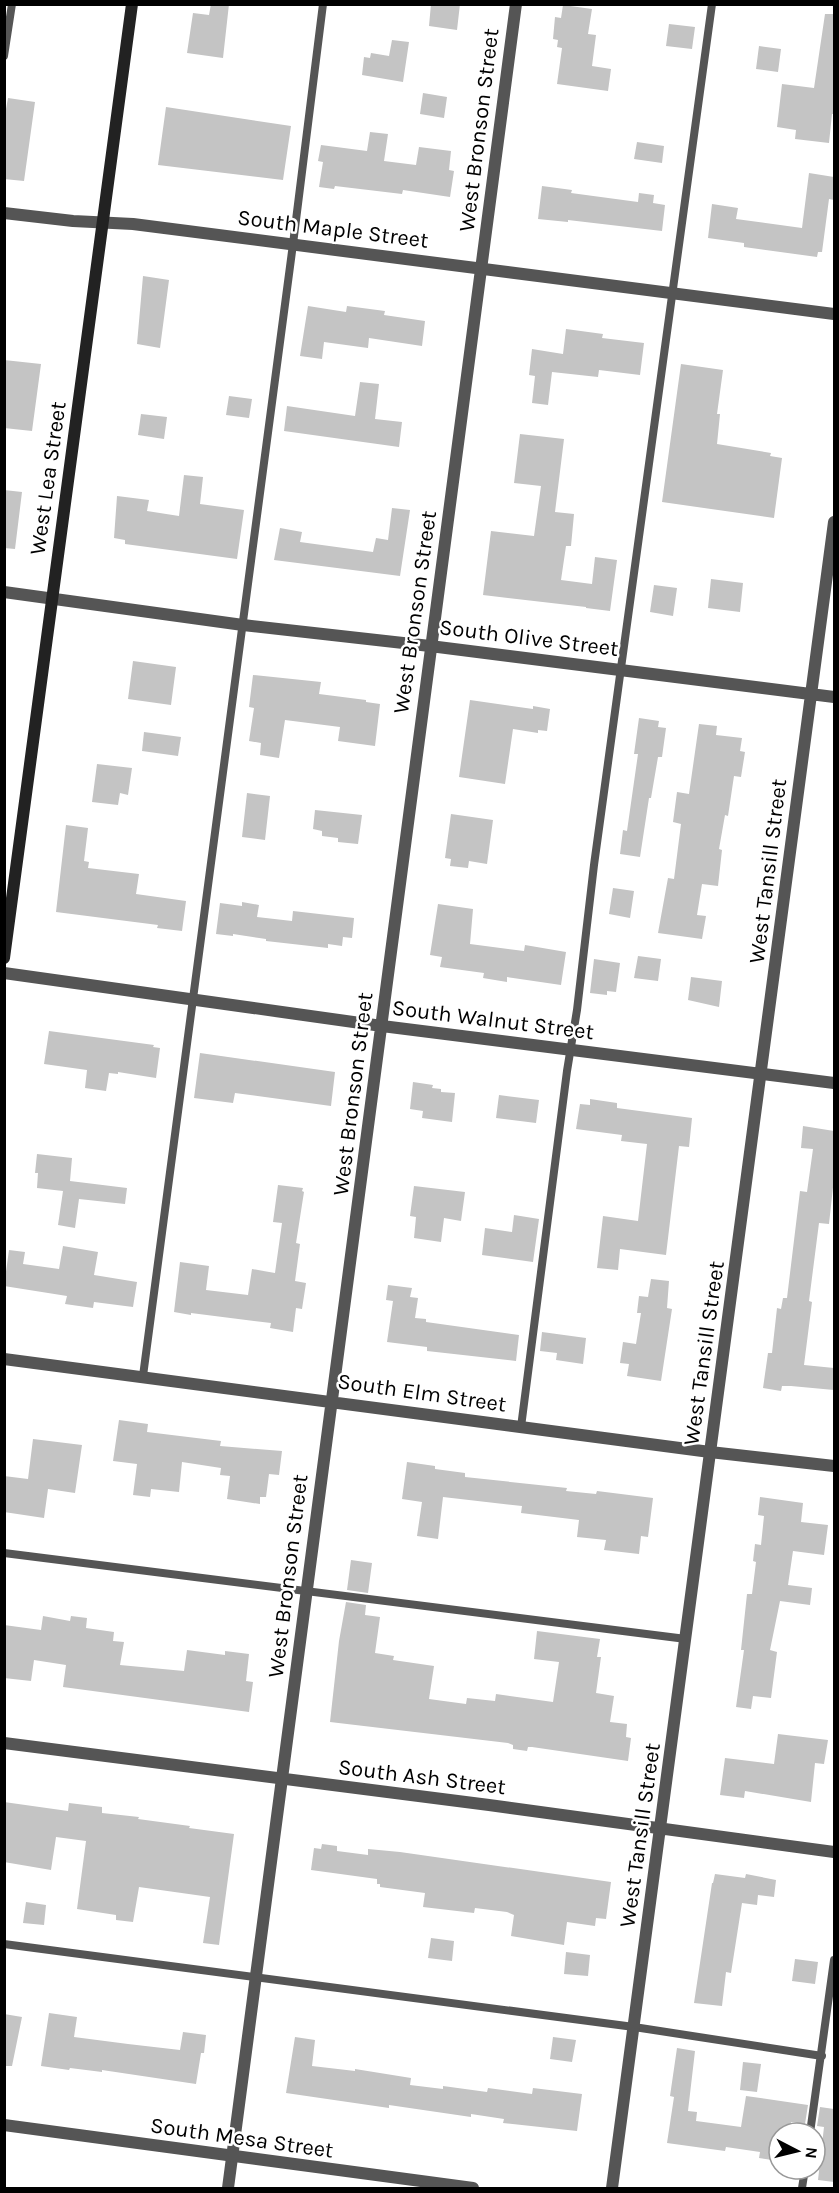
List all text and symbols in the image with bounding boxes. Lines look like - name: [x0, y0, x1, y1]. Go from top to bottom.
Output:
- street label: West Bronson Street: [454, 27, 504, 233]
- street label: South Maple Street: [236, 204, 430, 254]
- street label: West Lea Street: [24, 400, 72, 557]
- street label: West Bronson Street: [388, 509, 442, 715]
- street label: South Olive Street: [438, 614, 620, 662]
- street label: West Tansill Street: [744, 777, 792, 965]
- street label: West Bronson Street: [328, 991, 378, 1197]
- street label: South Walnut Street: [390, 995, 595, 1045]
- street label: West Tansill Street: [678, 1259, 730, 1447]
- street label: South Elm Street: [336, 1368, 508, 1418]
- street label: West Bronson Street: [263, 1473, 313, 1679]
- street label: West Tansill Street: [614, 1741, 666, 1929]
- street label: South Ash Street: [337, 1754, 507, 1800]
- street label: South Mesa Street: [149, 2112, 335, 2164]
- north arrow: [767, 2121, 827, 2181]
- text: N: [801, 2146, 822, 2160]

